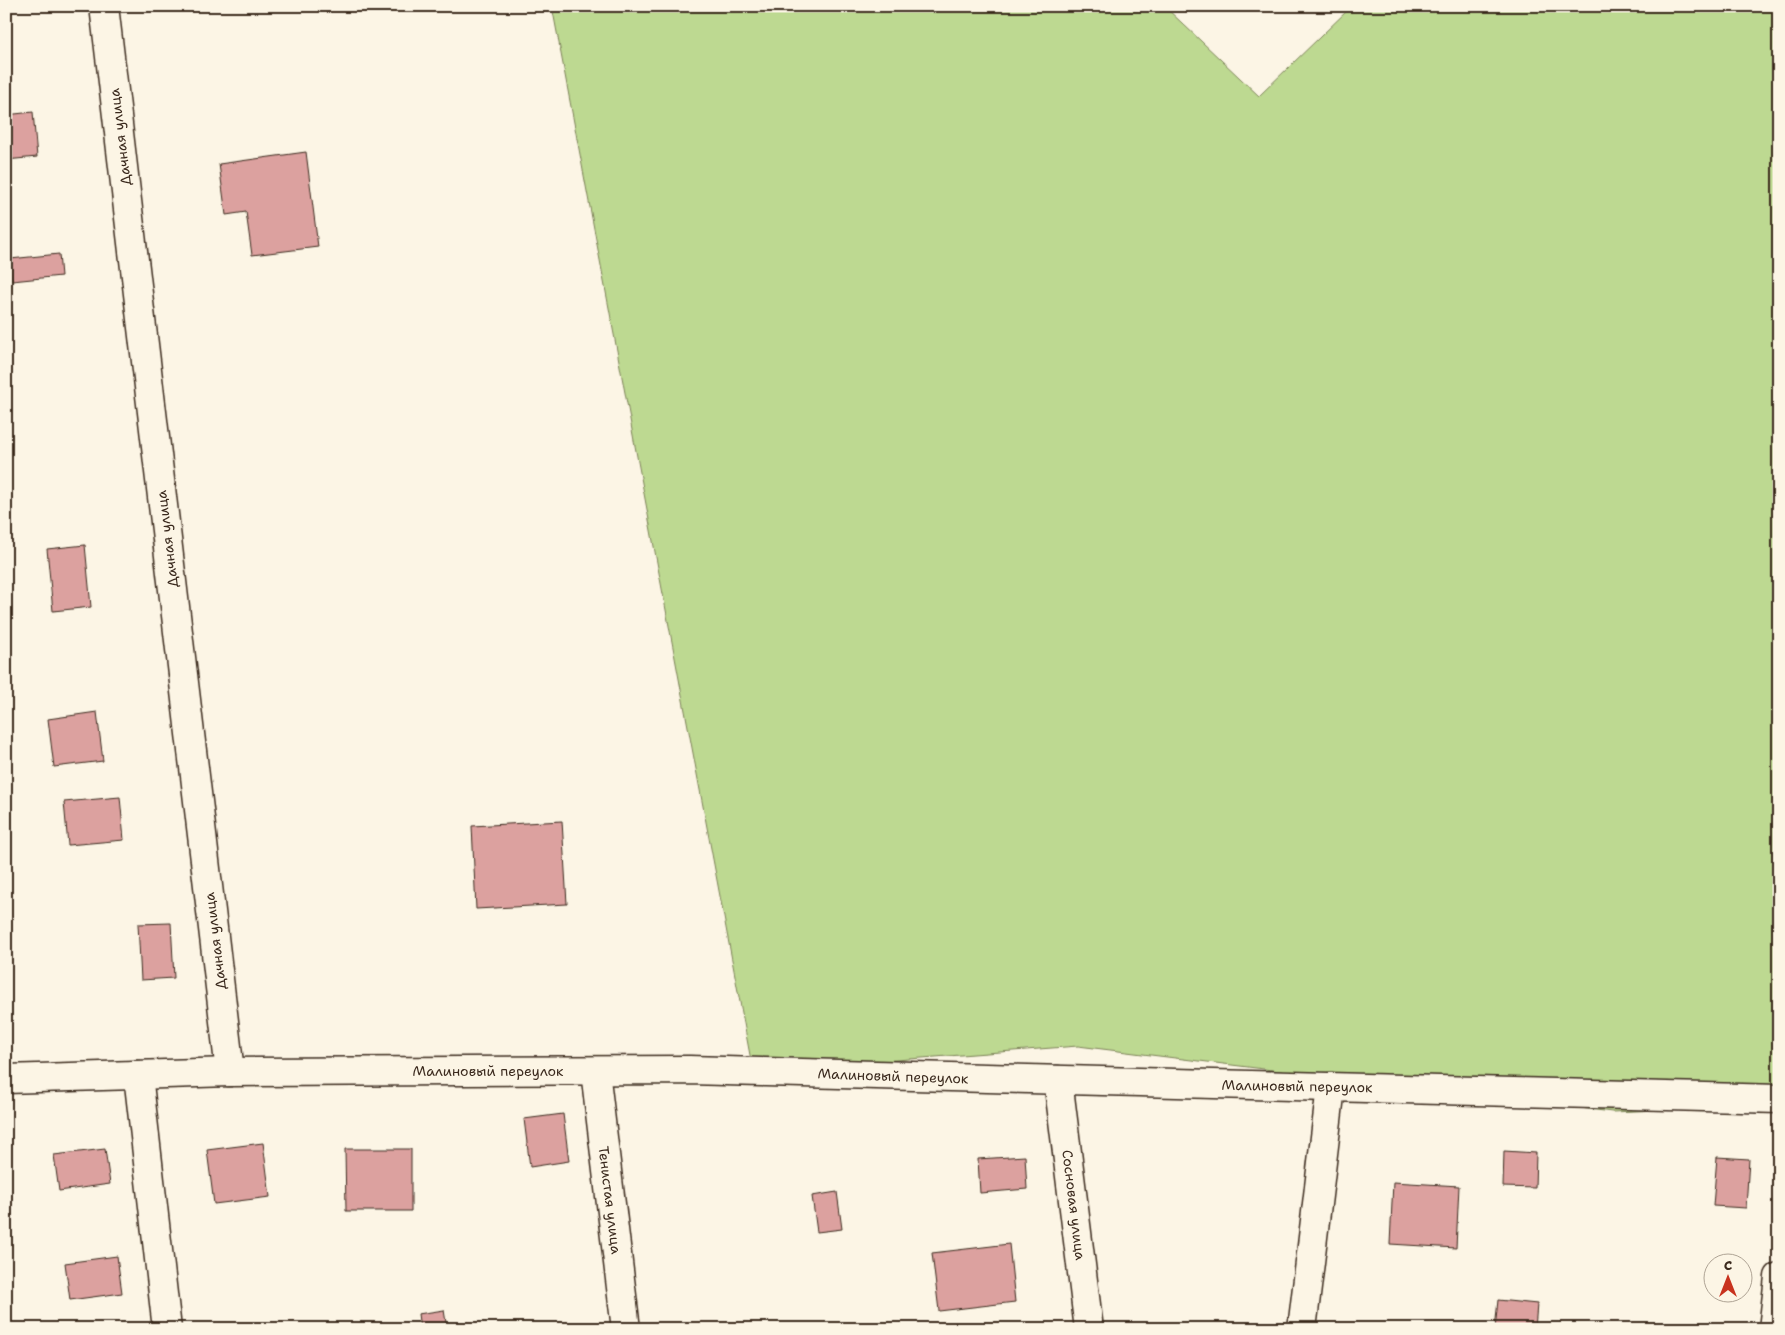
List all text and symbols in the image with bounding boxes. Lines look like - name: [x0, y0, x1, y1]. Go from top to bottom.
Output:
- street label: Дачная улица: [105, 87, 135, 187]
- street label: Дачная улица: [152, 489, 182, 589]
- street label: Дачная улица: [200, 891, 230, 991]
- street label: Малиновый переулок: [413, 1062, 564, 1080]
- street label: Малиновый переулок: [817, 1064, 969, 1088]
- street label: Малиновый переулок: [1221, 1076, 1373, 1096]
- street label: Тенистая улица: [594, 1145, 626, 1255]
- street label: Сосновая улица: [1058, 1149, 1090, 1262]
- north arrow: [1702, 1252, 1752, 1302]
- text: С: [1724, 1256, 1732, 1274]

